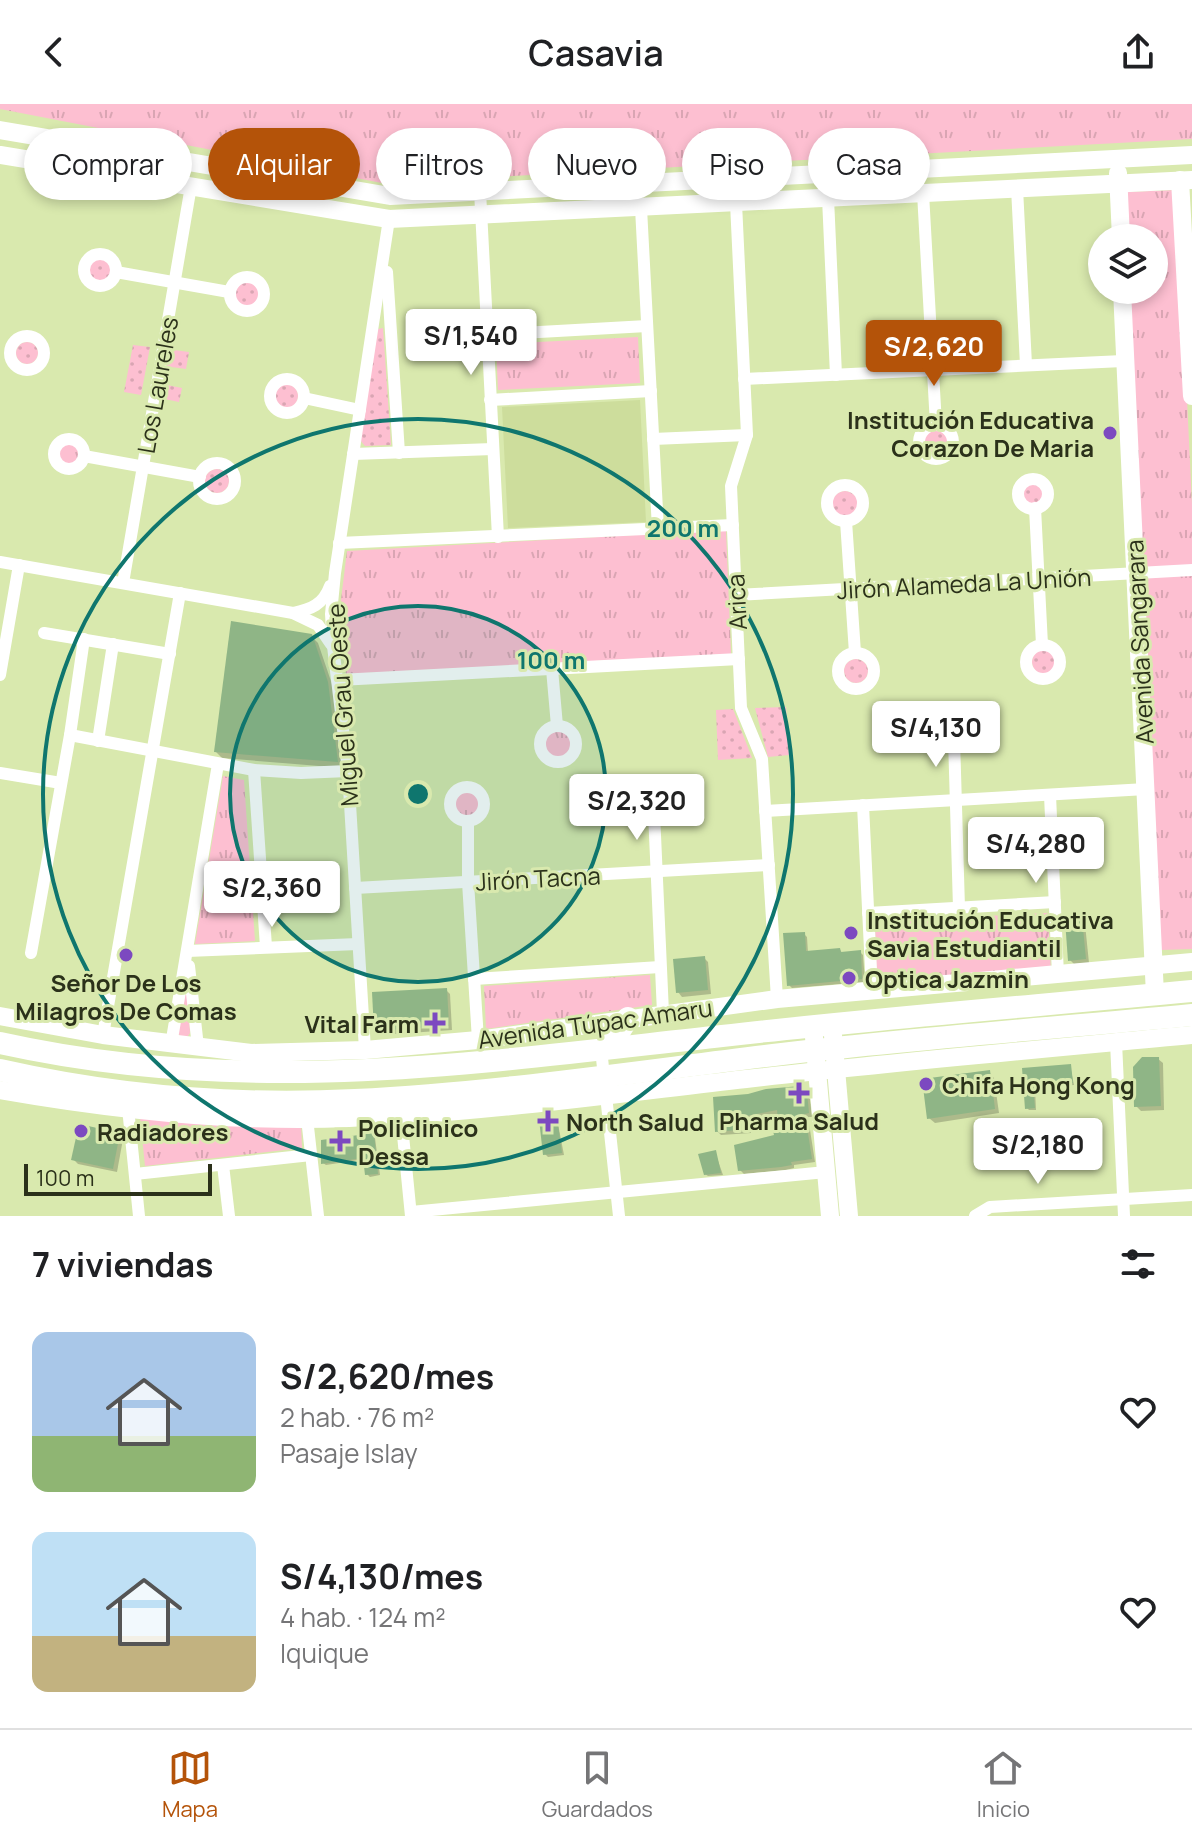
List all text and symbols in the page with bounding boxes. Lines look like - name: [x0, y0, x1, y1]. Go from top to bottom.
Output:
- text: Casavia: [528, 28, 664, 77]
- icon: back: [32, 30, 76, 74]
- icon: share: [1116, 30, 1160, 74]
- chip: Comprar: [24, 128, 192, 200]
- chip: Alquilar: [208, 128, 360, 200]
- chip: Filtros: [376, 128, 512, 200]
- chip: Nuevo: [528, 128, 666, 200]
- chip: Piso: [682, 128, 792, 200]
- chip: Casa: [808, 128, 930, 200]
- map controls: [1088, 224, 1168, 304]
- button: layers: [1088, 224, 1168, 304]
- pin: S/1,540: [397, 309, 545, 377]
- street label: Los Laureles: [129, 314, 185, 456]
- text: S/1,540: [424, 317, 518, 353]
- pin: S/2,620: [860, 320, 1008, 388]
- text: S/2,620: [884, 328, 984, 364]
- place label: Institución Educativa Corazon De Maria: [847, 403, 1094, 464]
- marker: Institución Educativa Corazon De Maria: [1101, 424, 1119, 442]
- text: 200 m: [647, 511, 719, 544]
- street label: Avenida Sangarara: [1117, 539, 1161, 745]
- street label: Jirón Alameda La Unión: [836, 560, 1092, 606]
- street label: Arica: [718, 573, 754, 631]
- street label: Miguel Grau Oeste: [318, 602, 366, 808]
- text: 100 m: [517, 643, 585, 676]
- pin: S/4,130: [862, 701, 1010, 769]
- text: S/4,130: [890, 709, 982, 745]
- pin: S/2,320: [563, 774, 711, 842]
- centre of rings: [404, 780, 432, 808]
- text: S/2,320: [587, 782, 687, 818]
- pin: S/4,280: [962, 817, 1110, 885]
- text: S/4,280: [986, 825, 1086, 861]
- street label: Jirón Tacna: [475, 858, 601, 898]
- pin: S/2,360: [198, 861, 346, 929]
- text: S/2,360: [222, 869, 322, 905]
- place label: Institución Educativa Savia Estudiantil: [867, 903, 1114, 964]
- marker: Institución Educativa Savia Estudiantil: [842, 924, 860, 942]
- marker: Señor De Los Milagros De Comas: [117, 946, 135, 964]
- place label: Optica Jazmin: [865, 962, 1029, 995]
- place label: Señor De Los Milagros De Comas: [15, 966, 237, 1027]
- marker: Optica Jazmin: [840, 969, 858, 987]
- street label: Avenida Túpac Amaru: [476, 990, 714, 1056]
- place label: Vital Farm: [305, 1007, 419, 1040]
- marker: Vital Farm: [426, 1014, 444, 1032]
- place label: Chifa Hong Kong: [942, 1068, 1135, 1101]
- marker: Chifa Hong Kong: [917, 1075, 935, 1093]
- marker: Pharma Salud: [790, 1084, 808, 1102]
- place label: Pharma Salud: [719, 1104, 879, 1137]
- place label: North Salud: [566, 1105, 704, 1138]
- marker: North Salud: [537, 1110, 559, 1132]
- place label: Policlinico Dessa: [358, 1111, 478, 1172]
- place label: Radiadores: [97, 1115, 228, 1148]
- pin: S/2,180: [964, 1118, 1112, 1186]
- marker: Radiadores: [72, 1122, 90, 1140]
- text: S/2,180: [991, 1126, 1085, 1162]
- marker: Policlinico Dessa: [329, 1130, 351, 1152]
- scale bar: [24, 1160, 212, 1196]
- text: 100 m: [36, 1163, 94, 1193]
- text: 7 viviendas: [32, 1241, 214, 1287]
- icon: filters: [1116, 1242, 1160, 1286]
- text: S/2,620/mes: [280, 1353, 494, 1399]
- icon: home: [96, 1364, 192, 1460]
- icon: heart: [1116, 1390, 1160, 1434]
- text: 2 hab. · 76 m²: [280, 1399, 435, 1435]
- text: Pasaje Islay: [280, 1435, 418, 1471]
- text: S/4,130/mes: [280, 1553, 483, 1599]
- icon: home: [96, 1564, 192, 1660]
- icon: heart: [1116, 1590, 1160, 1634]
- text: 4 hab. · 124 m²: [280, 1599, 446, 1635]
- text: Iquique: [280, 1635, 369, 1671]
- tab: Mapa: [162, 1746, 218, 1824]
- tab: Guardados: [542, 1746, 653, 1824]
- tab: Inicio: [977, 1746, 1030, 1824]

